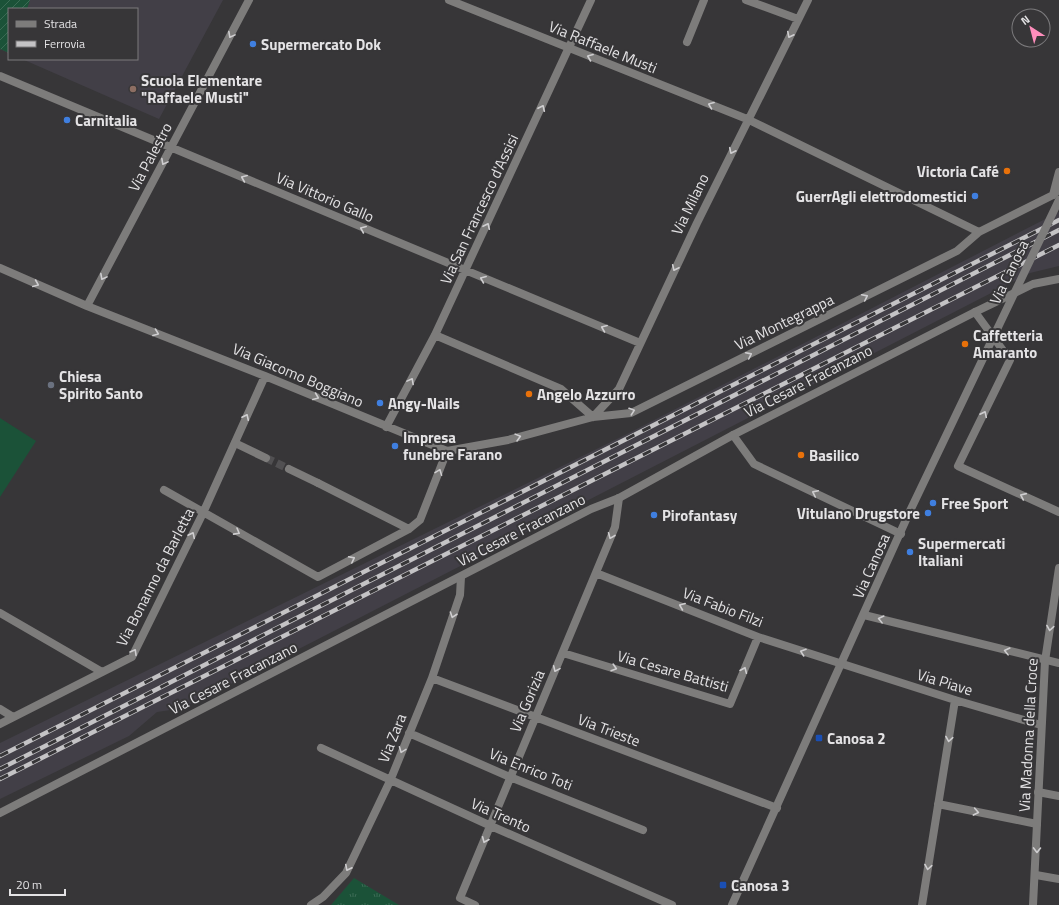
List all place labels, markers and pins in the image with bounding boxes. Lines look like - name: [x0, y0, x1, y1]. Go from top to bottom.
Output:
- place label: Supermercato Dok: [261, 33, 381, 56]
- marker: Supermercato Dok: [248, 39, 258, 49]
- place label: Scuola Elementare "Raffaele Musti": [141, 69, 262, 109]
- marker: Scuola Elementare "Raffaele Musti": [128, 84, 138, 94]
- place label: Carnitalia: [75, 109, 138, 132]
- marker: Carnitalia: [62, 115, 72, 125]
- place label: Victoria Café: [917, 160, 999, 183]
- marker: Victoria Café: [1002, 166, 1012, 176]
- place label: GuerrAgli elettrodomestici: [796, 185, 967, 208]
- marker: GuerrAgli elettrodomestici: [970, 191, 980, 201]
- place label: Caffetteria Amaranto: [973, 324, 1043, 364]
- marker: Caffetteria Amaranto: [960, 339, 970, 349]
- place label: Chiesa Spirito Santo: [59, 365, 143, 405]
- marker: Chiesa Spirito Santo: [46, 380, 56, 390]
- place label: Angelo Azzurro: [537, 383, 635, 406]
- marker: Angelo Azzurro: [524, 389, 534, 399]
- place label: Angy-Nails: [388, 392, 460, 415]
- marker: Angy-Nails: [375, 398, 385, 408]
- place label: Impresa funebre Farano: [403, 426, 502, 466]
- marker: Impresa funebre Farano: [390, 441, 400, 451]
- place label: Basilico: [809, 444, 859, 467]
- marker: Basilico: [796, 450, 806, 460]
- place label: Free Sport: [941, 492, 1009, 515]
- marker: Free Sport: [928, 498, 938, 508]
- place label: Vitulano Drugstore: [797, 502, 920, 525]
- place label: Pirofantasy: [662, 504, 738, 527]
- marker: Vitulano Drugstore: [923, 508, 933, 518]
- marker: Pirofantasy: [649, 510, 659, 520]
- place label: Supermercati Italiani: [918, 532, 1005, 572]
- marker: Supermercati Italiani: [905, 547, 915, 557]
- place label: Canosa 2: [827, 727, 886, 750]
- marker: Canosa 2: [814, 733, 824, 743]
- place label: Canosa 3: [731, 874, 790, 897]
- marker: Canosa 3: [718, 880, 728, 890]

